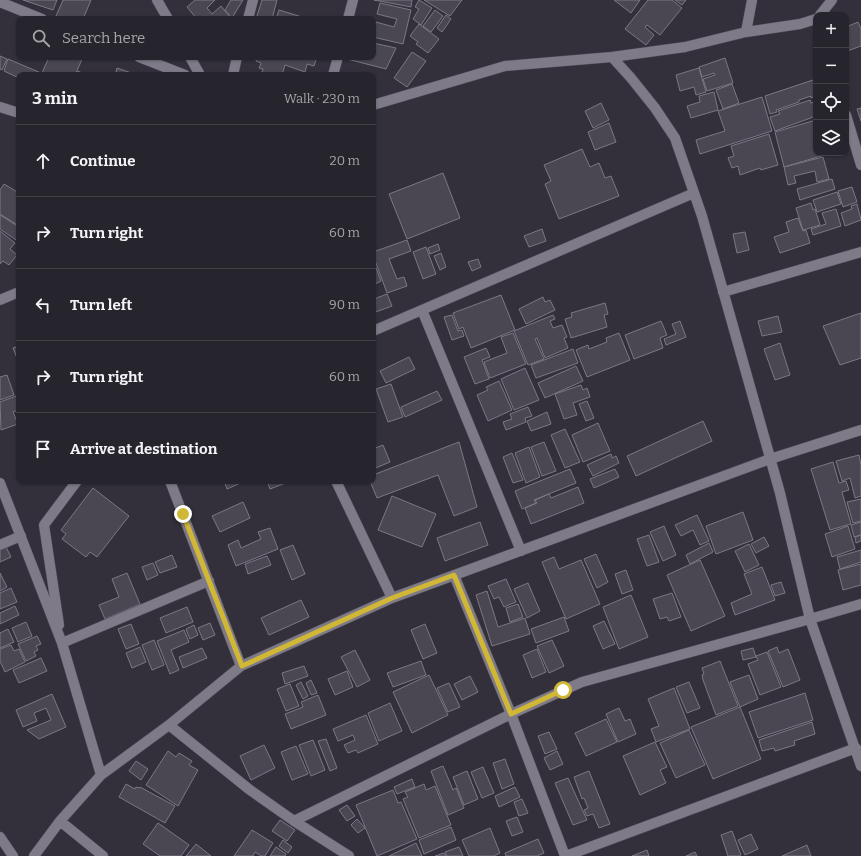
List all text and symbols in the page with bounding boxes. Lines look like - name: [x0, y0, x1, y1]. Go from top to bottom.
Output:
- map controls: [813, 12, 849, 156]
- button: +: [813, 12, 849, 48]
- search box: [16, 16, 376, 60]
- icon: search: [30, 27, 52, 49]
- text: Search here: [62, 29, 145, 47]
- button: −: [813, 48, 849, 84]
- button: locate: [813, 84, 849, 120]
- text: 3 min: [32, 88, 77, 109]
- text: Walk · 230 m: [284, 91, 360, 106]
- button: layers: [813, 120, 849, 156]
- icon: ahead: [32, 150, 54, 172]
- text: Continue: [70, 152, 136, 170]
- text: 20 m: [330, 153, 360, 168]
- icon: right: [32, 222, 54, 244]
- text: Turn right: [70, 224, 143, 242]
- text: 60 m: [329, 225, 360, 240]
- icon: left: [32, 294, 54, 316]
- text: Turn left: [70, 296, 132, 314]
- text: 90 m: [329, 297, 360, 312]
- icon: right: [32, 366, 54, 388]
- text: Turn right: [70, 368, 143, 386]
- text: 60 m: [329, 369, 360, 384]
- icon: arrive: [32, 438, 54, 460]
- text: Arrive at destination: [70, 440, 217, 458]
- route end: [174, 505, 192, 523]
- route start: [554, 681, 572, 699]

